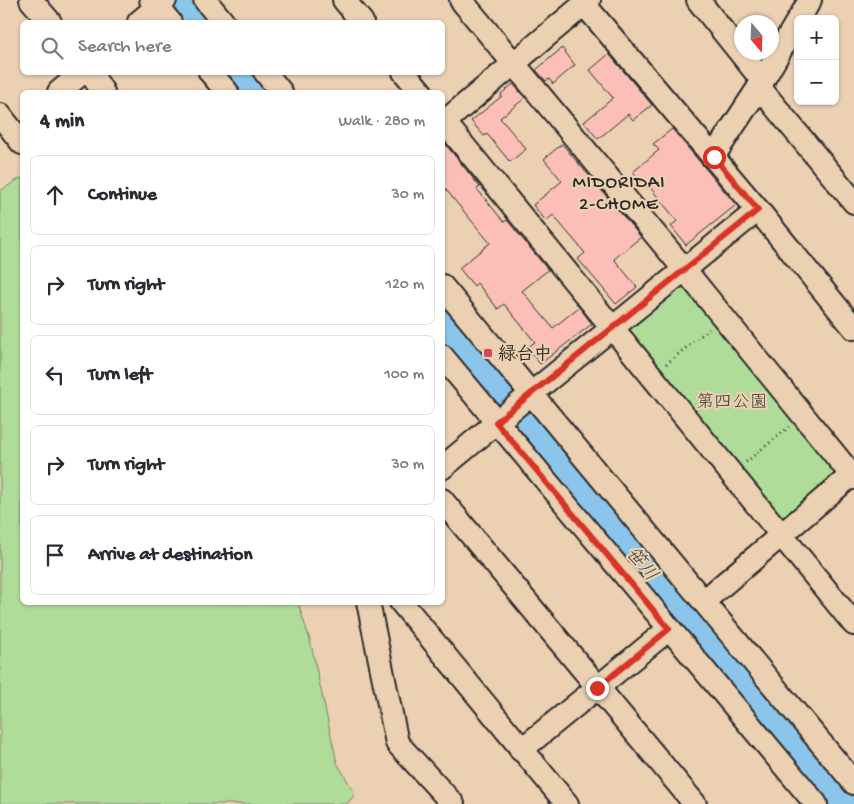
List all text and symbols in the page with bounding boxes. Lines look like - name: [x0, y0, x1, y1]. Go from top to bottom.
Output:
- north arrow: [734, 15, 779, 60]
- map controls: [794, 15, 839, 105]
- button: +: [794, 15, 839, 60]
- search box: [20, 20, 445, 75]
- icon: search: [38, 34, 66, 62]
- text: Search here: [78, 36, 172, 59]
- button: −: [794, 60, 839, 105]
- text: 4 min: [40, 110, 84, 135]
- text: Walk · 280 m: [338, 113, 425, 132]
- route start: [703, 146, 726, 169]
- district label: MIDORIDAI 2-CHOME: [572, 172, 666, 217]
- icon: ahead: [41, 181, 69, 209]
- text: Continue: [88, 184, 157, 207]
- text: 30 m: [391, 186, 424, 205]
- icon: right: [41, 271, 69, 299]
- text: Turn right: [88, 274, 164, 297]
- text: 120 m: [385, 276, 424, 295]
- place label: 緑台中: [498, 344, 552, 366]
- marker: 緑台中: [482, 347, 494, 359]
- icon: left: [41, 361, 69, 389]
- text: Turn left: [88, 364, 152, 387]
- text: 100 m: [384, 366, 424, 385]
- park label: 第四公園: [696, 392, 768, 414]
- icon: right: [41, 451, 69, 479]
- text: Turn right: [88, 454, 164, 477]
- text: 30 m: [391, 456, 424, 475]
- icon: arrive: [41, 541, 69, 569]
- water label: 笹川: [619, 543, 662, 587]
- text: Arrive at destination: [88, 544, 252, 567]
- route end: [586, 677, 609, 700]

